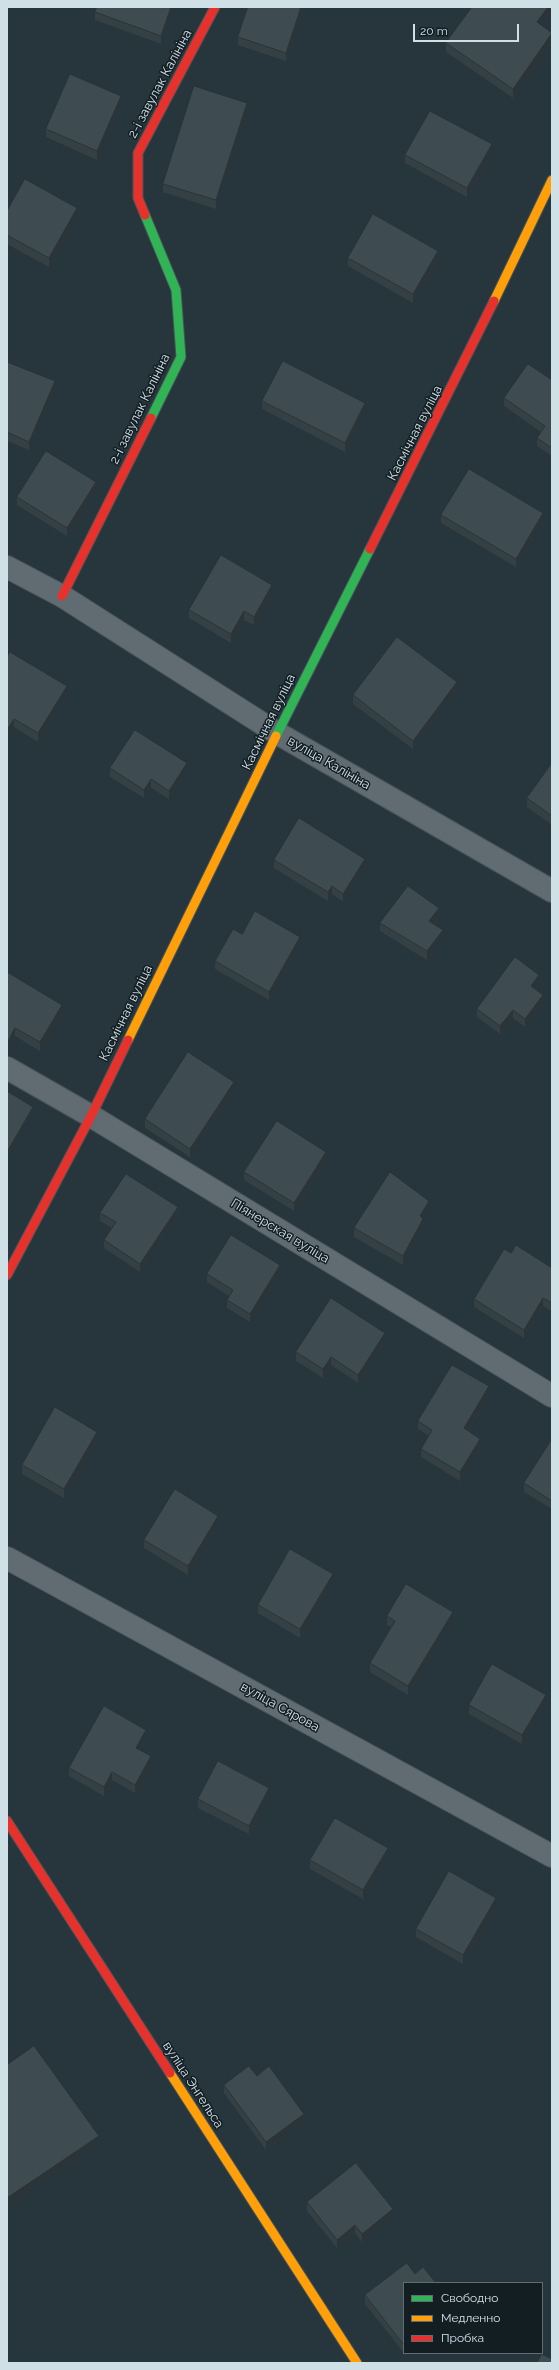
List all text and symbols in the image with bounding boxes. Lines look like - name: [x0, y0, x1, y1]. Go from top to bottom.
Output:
- scale bar: [415, 16, 521, 42]
- text: 20 m: [420, 24, 448, 38]
- street label: 2-і завулак Калініна: [125, 27, 195, 141]
- street label: 2-і завулак Калініна: [107, 351, 173, 467]
- street label: Касмічная вуліца: [384, 383, 446, 483]
- street label: Касмічная вуліца: [239, 672, 299, 772]
- street label: вуліца Калініна: [285, 733, 373, 793]
- street label: Касмічная вуліца: [96, 963, 156, 1063]
- street label: Піянерская вуліца: [228, 1195, 332, 1267]
- street label: вуліца Сярова: [238, 1679, 322, 1735]
- street label: вуліца Энгельса: [159, 2039, 227, 2131]
- legend: [403, 2282, 543, 2354]
- text: Свободно: [441, 2291, 498, 2305]
- text: Медленно: [441, 2311, 500, 2325]
- text: Пробка: [441, 2331, 484, 2345]

